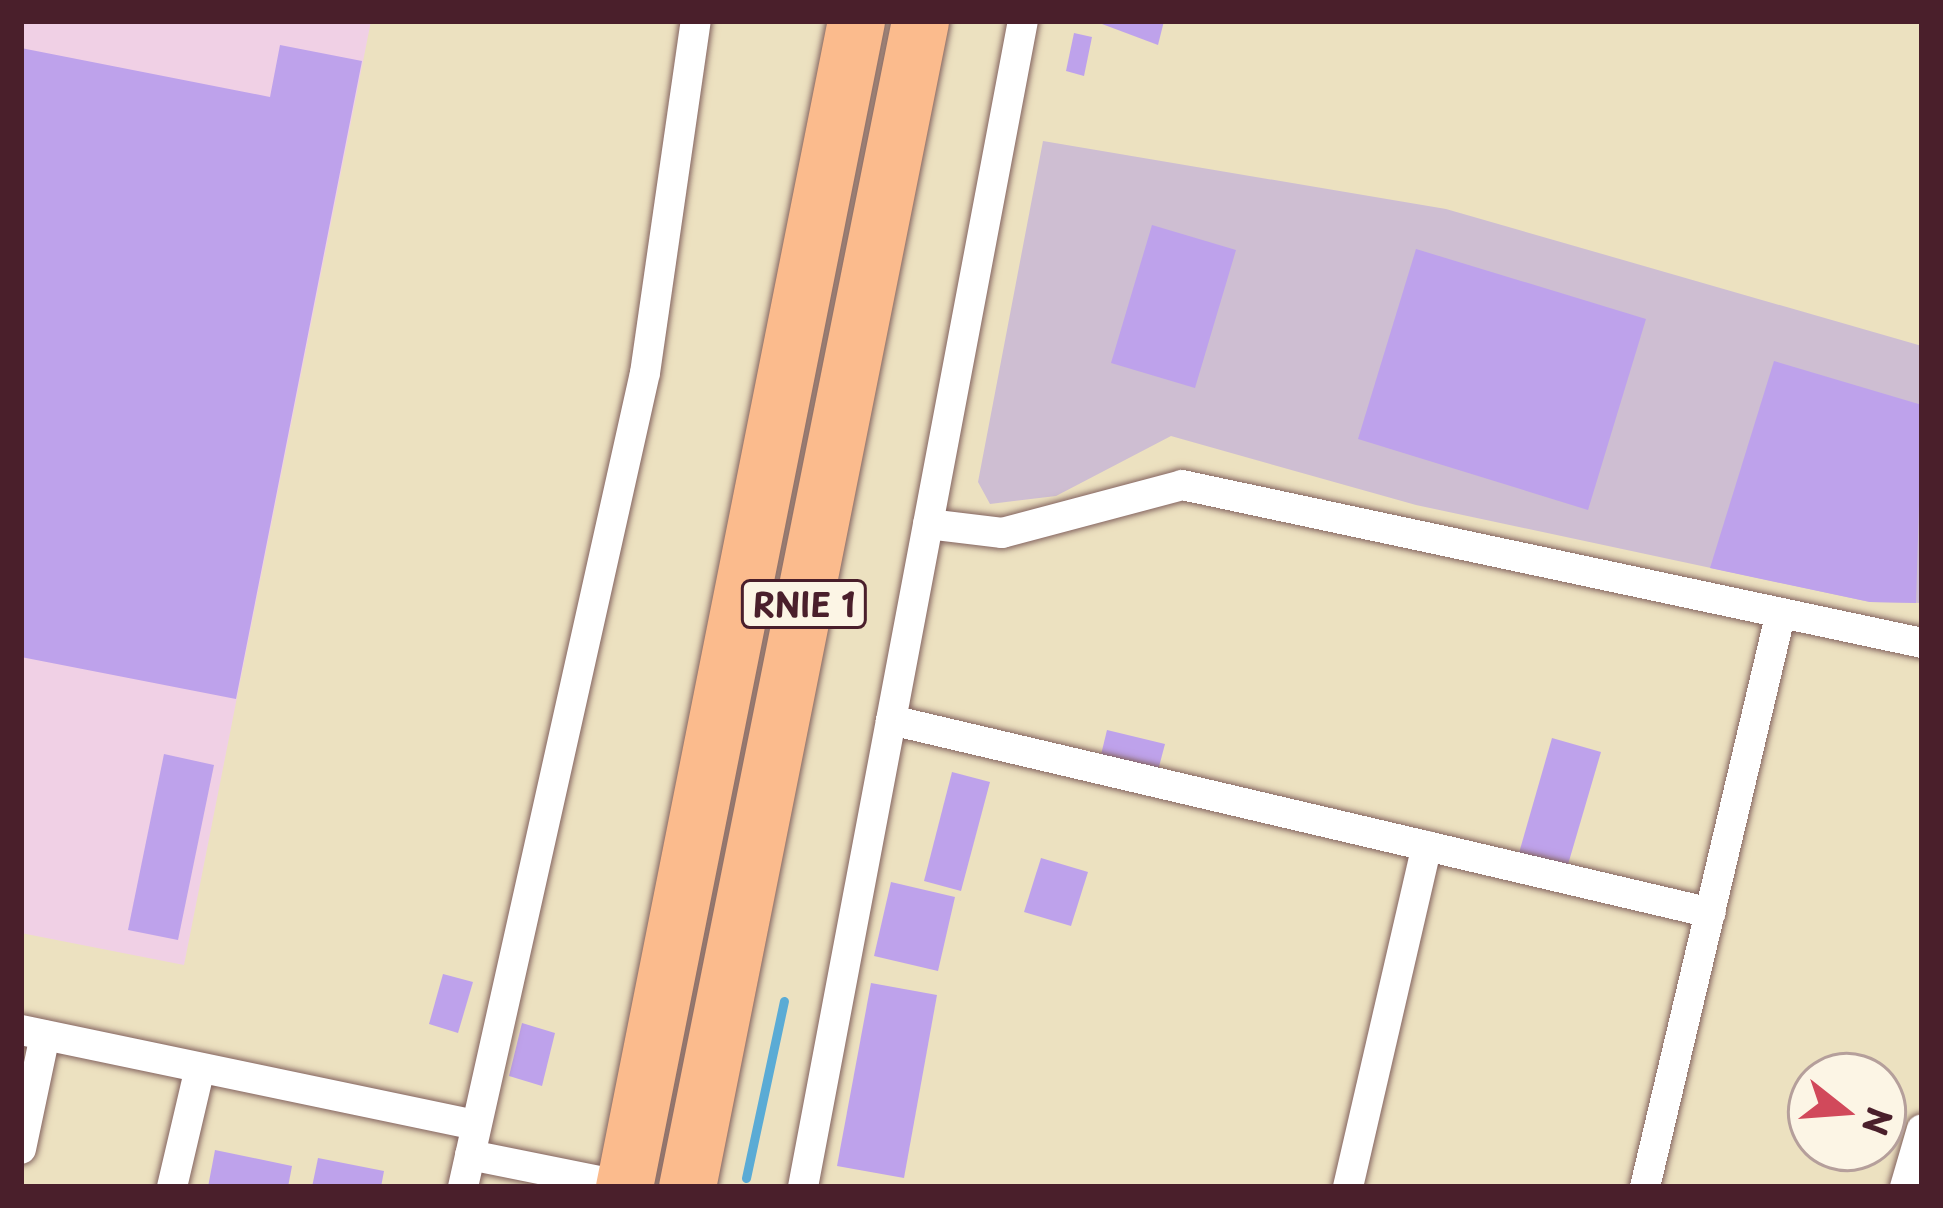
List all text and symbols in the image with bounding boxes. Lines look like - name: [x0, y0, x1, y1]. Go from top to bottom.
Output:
- road number: RNIE 1: [738, 577, 870, 631]
- north arrow: [1787, 1052, 1907, 1172]
- text: N: [1851, 1102, 1906, 1141]

